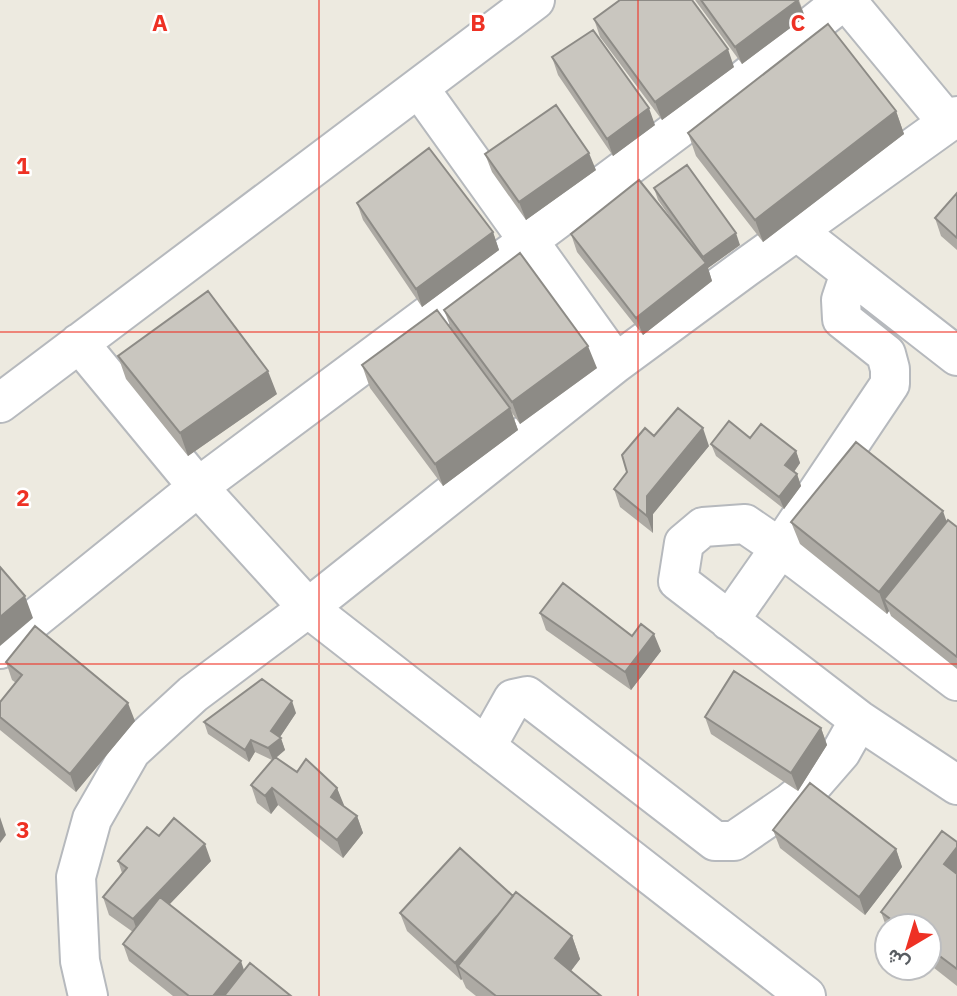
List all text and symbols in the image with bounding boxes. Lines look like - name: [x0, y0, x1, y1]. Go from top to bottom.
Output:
- text: A: [152, 7, 168, 37]
- text: B: [470, 7, 486, 37]
- text: C: [791, 7, 806, 37]
- text: 1: [16, 150, 30, 180]
- text: 2: [16, 482, 30, 512]
- text: 3: [16, 814, 30, 844]
- north arrow: [873, 912, 943, 982]
- text: ش: [881, 944, 914, 977]

